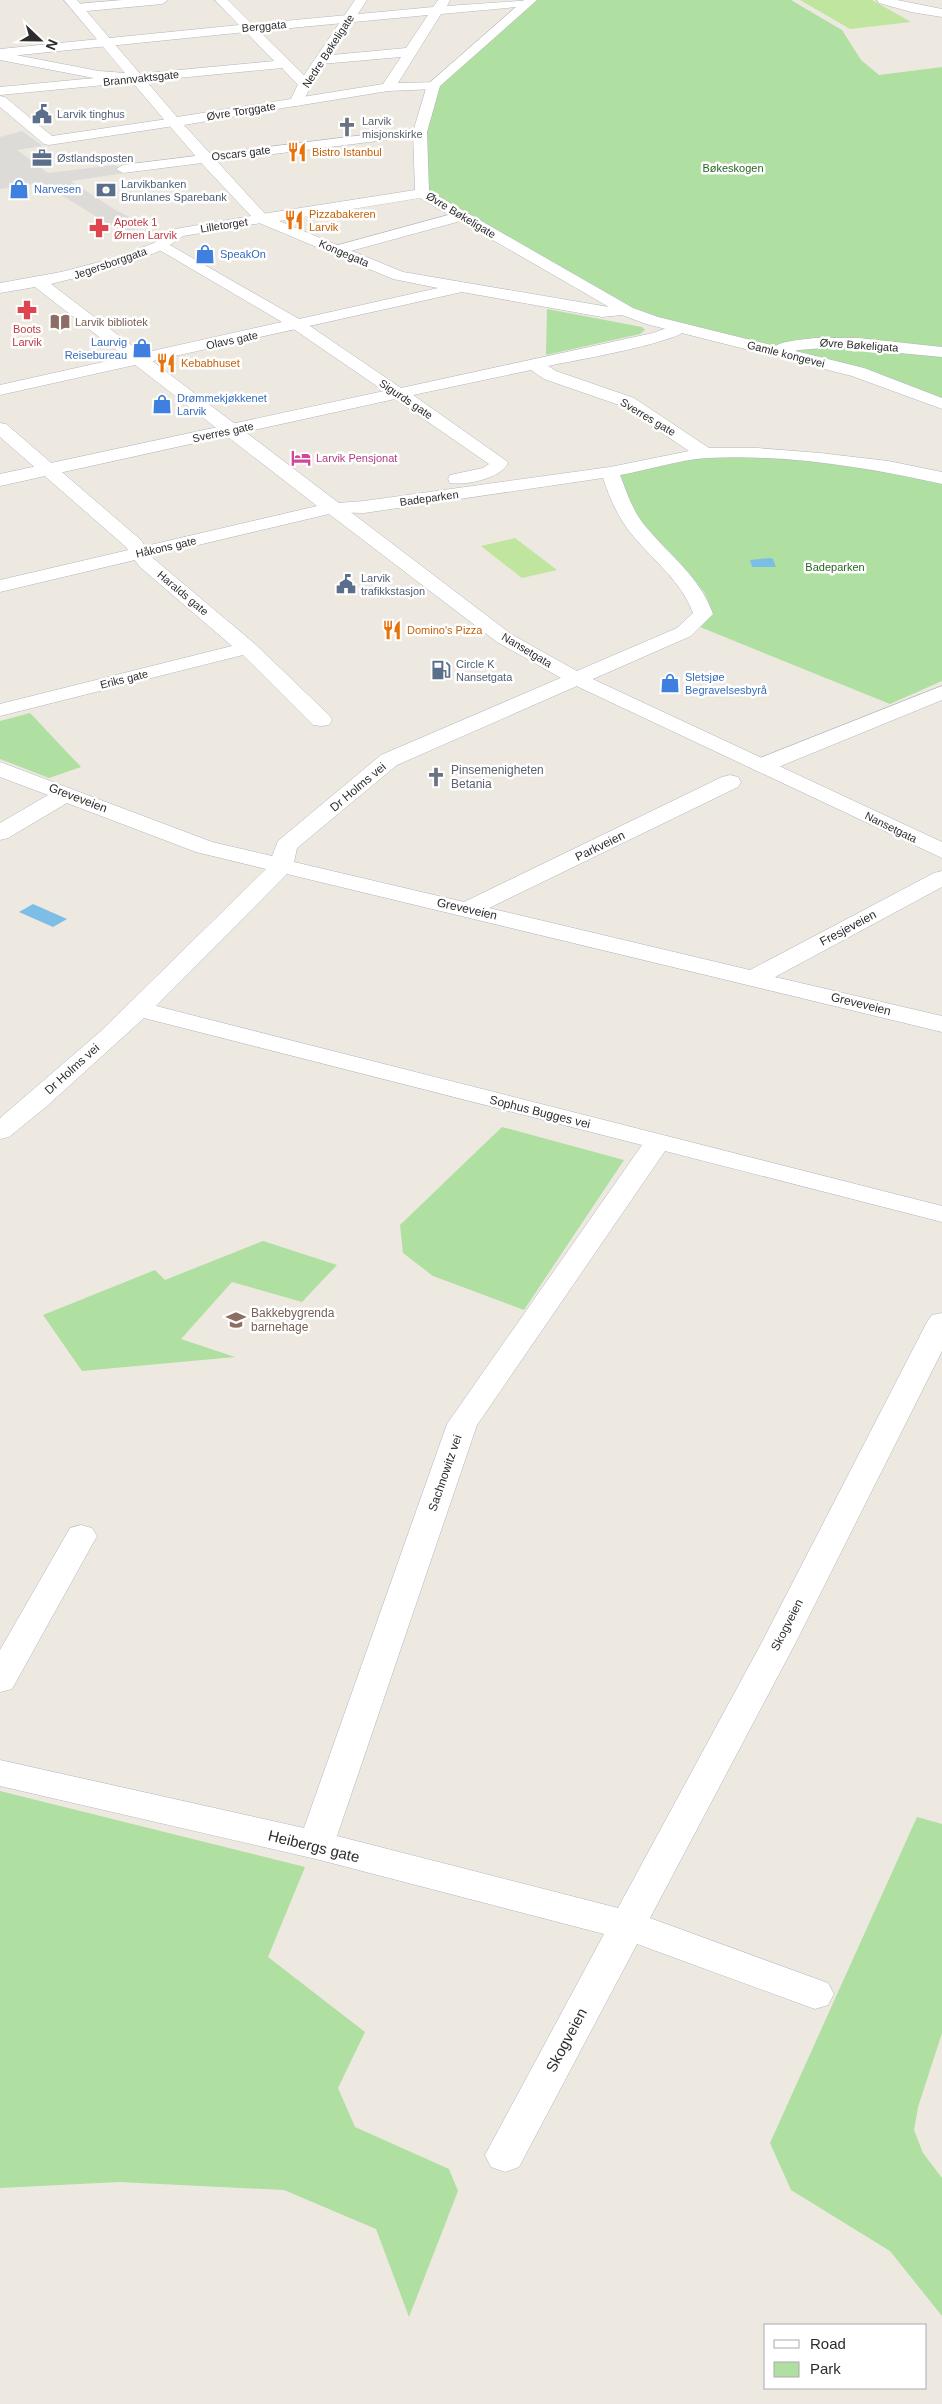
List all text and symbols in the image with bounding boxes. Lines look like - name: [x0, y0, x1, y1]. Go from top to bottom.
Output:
- street label: Nedre Bøkeligate: [300, 12, 356, 90]
- north arrow: [15, 15, 65, 65]
- street label: Berggata: [241, 18, 288, 34]
- text: N: [43, 37, 61, 53]
- street label: Brannvaktsgate: [102, 68, 180, 88]
- street label: Øvre Torggate: [206, 100, 276, 122]
- public building icon: Larvik tinghus: [31, 103, 53, 125]
- place label: Larvik tinghus: [57, 108, 125, 120]
- place label: Larvik misjonskirke: [362, 115, 423, 140]
- church icon: Larvik misjonskirke: [336, 116, 358, 138]
- restaurant icon: Bistro Istanbul: [286, 141, 308, 163]
- street label: Oscars gate: [211, 143, 271, 163]
- place label: Bistro Istanbul: [312, 146, 382, 158]
- office icon: Østlandsposten: [31, 147, 53, 169]
- place label: Østlandsposten: [57, 152, 133, 164]
- park label: Bøkeskogen: [702, 162, 764, 174]
- shop icon: Narvesen: [8, 178, 30, 200]
- place label: Larvikbanken Brunlanes Sparebank: [121, 178, 227, 203]
- bank icon: Larvikbanken Brunlanes Sparebank: [95, 179, 117, 201]
- place label: Narvesen: [34, 183, 81, 195]
- street label: Øvre Bøkeligate: [424, 190, 498, 240]
- place label: Pizzabakeren Larvik: [309, 208, 376, 233]
- restaurant icon: Pizzabakeren Larvik: [283, 209, 305, 231]
- street label: Lilletorget: [200, 215, 248, 235]
- place label: Apotek 1 Ørnen Larvik: [114, 216, 177, 241]
- pharmacy icon: Apotek 1 Ørnen Larvik: [88, 217, 110, 239]
- street label: Kongegata: [317, 237, 372, 269]
- shop icon: SpeakOn: [194, 243, 216, 265]
- street label: Jegersborggata: [72, 245, 149, 281]
- place label: SpeakOn: [220, 248, 266, 260]
- pharmacy icon: Boots Larvik: [16, 299, 38, 321]
- library icon: Larvik bibliotek: [49, 311, 71, 333]
- place label: Larvik bibliotek: [75, 316, 148, 328]
- place label: Boots Larvik: [12, 323, 42, 348]
- street label: Olavs gate: [205, 329, 259, 351]
- place label: Laurvig Reisebureau: [65, 336, 127, 361]
- street label: Øvre Bøkeligata: [819, 336, 900, 354]
- shop icon: Laurvig Reisebureau: [131, 337, 153, 359]
- street label: Gamle kongevei: [746, 339, 826, 369]
- restaurant icon: Kebabhuset: [155, 352, 177, 374]
- place label: Kebabhuset: [181, 357, 240, 369]
- street label: Sigurds gate: [377, 377, 435, 421]
- place label: Drømmekjøkkenet Larvik: [177, 392, 267, 417]
- shop icon: Drømmekjøkkenet Larvik: [151, 393, 173, 415]
- street label: Sverres gate: [618, 396, 678, 438]
- street label: Sverres gate: [191, 420, 255, 444]
- hotel icon: Larvik Pensjonat: [290, 447, 312, 469]
- place label: Larvik Pensjonat: [316, 452, 397, 464]
- street label: Badeparken: [399, 488, 459, 508]
- street label: Håkons gate: [135, 534, 197, 560]
- park label: Badeparken: [805, 561, 865, 573]
- street label: Haralds gate: [155, 568, 211, 618]
- place label: Larvik trafikkstasjon: [361, 572, 425, 597]
- public building icon: Larvik trafikkstasjon: [335, 573, 357, 595]
- restaurant icon: Domino's Pizza: [381, 619, 403, 641]
- place label: Domino's Pizza: [407, 624, 483, 636]
- street label: Nansetgata: [500, 630, 555, 670]
- place label: Circle K Nansetgata: [456, 658, 513, 683]
- fuel station icon: Circle K Nansetgata: [430, 659, 452, 681]
- street label: Eriks gate: [99, 667, 149, 691]
- place label: Sletsjøe Begravelsesbyrå: [685, 671, 768, 696]
- shop icon: Sletsjøe Begravelsesbyrå: [659, 672, 681, 694]
- street label: Dr Holms vei: [327, 760, 389, 814]
- place label: Pinsemenigheten Betania: [451, 763, 544, 791]
- church icon: Pinsemenigheten Betania: [425, 766, 447, 788]
- street label: Greveveien: [47, 780, 109, 816]
- street label: Nansetgata: [863, 809, 920, 845]
- street label: Parkveien: [573, 828, 627, 864]
- street label: Greveveien: [436, 895, 498, 923]
- street label: Fresjeveien: [817, 907, 879, 949]
- street label: Greveveien: [830, 990, 892, 1018]
- street label: Dr Holms vei: [42, 1041, 102, 1097]
- street label: Sophus Bugges vei: [488, 1093, 592, 1131]
- place label: Bakkebygrenda barnehage: [251, 1306, 335, 1334]
- school or university icon: Bakkebygrenda barnehage: [225, 1309, 247, 1331]
- street label: Sachnowitz vei: [425, 1433, 465, 1513]
- street label: Skogveien: [768, 1597, 806, 1653]
- street label: Heibergs gate: [267, 1826, 361, 1866]
- street label: Skogveien: [542, 2005, 590, 2075]
- legend: [764, 2324, 927, 2389]
- text: Road: [810, 2335, 846, 2352]
- text: Park: [810, 2360, 841, 2377]

